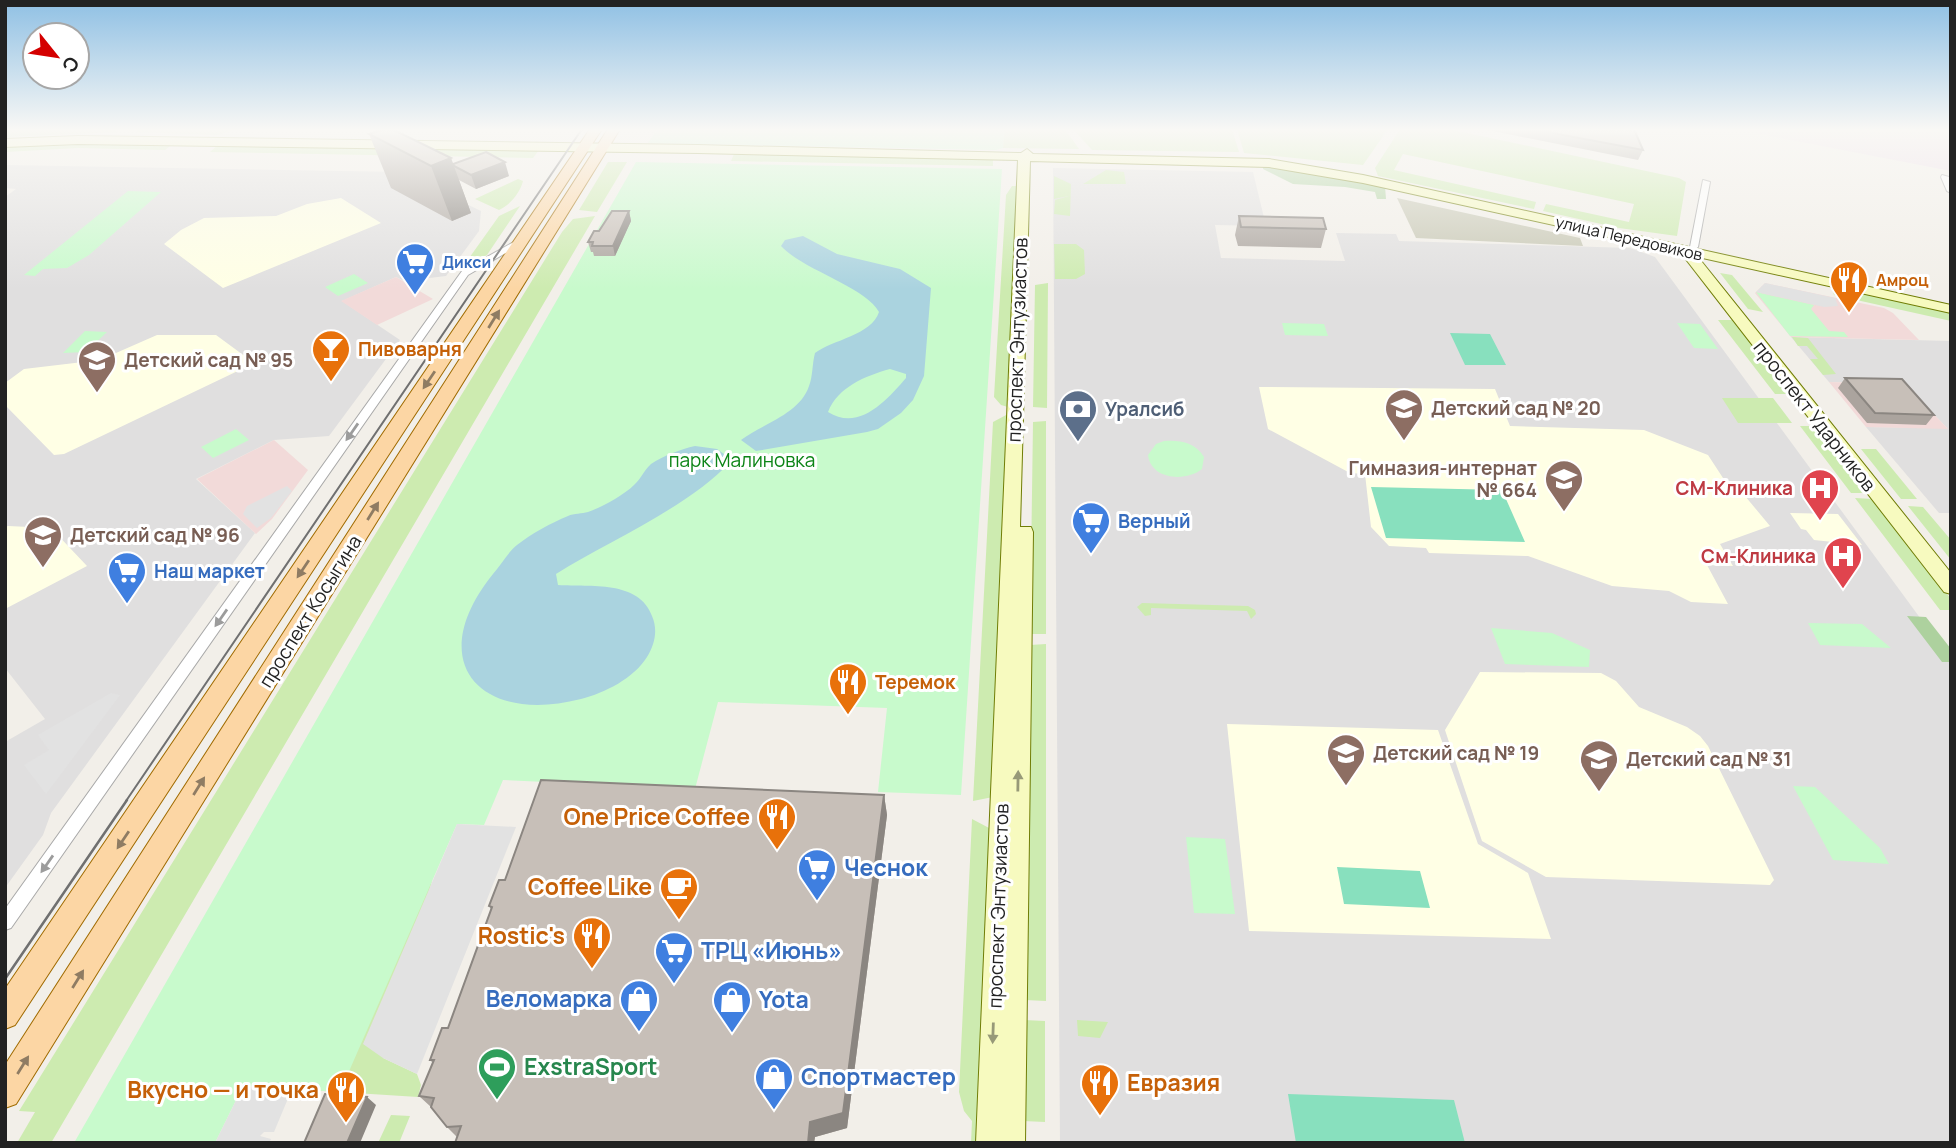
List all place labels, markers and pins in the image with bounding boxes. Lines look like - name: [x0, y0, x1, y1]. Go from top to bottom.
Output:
- supermarket icon: Дикси: [394, 241, 436, 296]
- place label: Дикси: [442, 251, 491, 273]
- restaurant icon: Амроц: [1828, 259, 1870, 314]
- place label: Амроц: [1876, 269, 1929, 291]
- bar icon: Пивоварня: [310, 328, 352, 383]
- place label: Пивоварня: [358, 336, 462, 362]
- school or university icon: Детский сад № 95: [76, 339, 118, 394]
- place label: Детский сад № 95: [124, 347, 293, 373]
- school or university icon: Детский сад № 20: [1383, 387, 1425, 442]
- bank icon: Уралсиб: [1057, 388, 1099, 443]
- place label: Детский сад № 20: [1431, 395, 1601, 421]
- place label: Уралсиб: [1105, 396, 1184, 422]
- place label: Гимназия-интернат № 664: [1349, 455, 1537, 503]
- school or university icon: Гимназия-интернат № 664: [1543, 458, 1585, 513]
- hospital icon: СМ-Клиника: [1799, 467, 1841, 522]
- place label: СМ-Клиника: [1676, 475, 1793, 501]
- supermarket icon: Верный: [1070, 500, 1112, 555]
- place label: Верный: [1118, 508, 1191, 534]
- school or university icon: Детский сад № 96: [22, 514, 64, 569]
- place label: Детский сад № 96: [70, 522, 240, 548]
- hospital icon: См-Клиника: [1822, 535, 1864, 590]
- place label: См-Клиника: [1701, 543, 1816, 569]
- supermarket icon: Наш маркет: [106, 550, 148, 605]
- place label: Наш маркет: [154, 558, 265, 584]
- restaurant icon: Теремок: [827, 661, 869, 716]
- place label: Теремок: [875, 669, 956, 695]
- school or university icon: Детский сад № 19: [1325, 732, 1367, 787]
- school or university icon: Детский сад № 31: [1578, 738, 1620, 793]
- place label: Детский сад № 19: [1373, 740, 1539, 766]
- place label: Детский сад № 31: [1626, 746, 1792, 772]
- restaurant icon: One Price Coffee: [756, 796, 798, 851]
- place label: One Price Coffee: [564, 800, 750, 832]
- supermarket icon: Чеснок: [796, 847, 838, 902]
- place label: Чеснок: [844, 851, 928, 883]
- cafe icon: Coffee Like: [658, 866, 700, 921]
- place label: Coffee Like: [528, 870, 652, 902]
- restaurant icon: Rostic's: [571, 915, 613, 970]
- place label: Rostic's: [478, 919, 565, 951]
- supermarket icon: ТРЦ «Июнь»: [653, 930, 695, 985]
- place label: ТРЦ «Июнь»: [701, 934, 842, 966]
- shop icon: Веломарка: [618, 978, 660, 1033]
- shop icon: Yota: [711, 979, 753, 1034]
- place label: Веломарка: [486, 982, 612, 1014]
- place label: Yota: [759, 983, 809, 1015]
- sports icon: ExstraSport: [476, 1046, 518, 1101]
- place label: ExstraSport: [524, 1050, 657, 1082]
- shop icon: Спортмастер: [753, 1056, 795, 1111]
- place label: Спортмастер: [801, 1060, 956, 1092]
- restaurant icon: Евразия: [1079, 1062, 1121, 1117]
- place label: Евразия: [1127, 1066, 1220, 1098]
- restaurant icon: Вкусно — и точка: [325, 1069, 367, 1124]
- place label: Вкусно — и точка: [127, 1073, 319, 1105]

